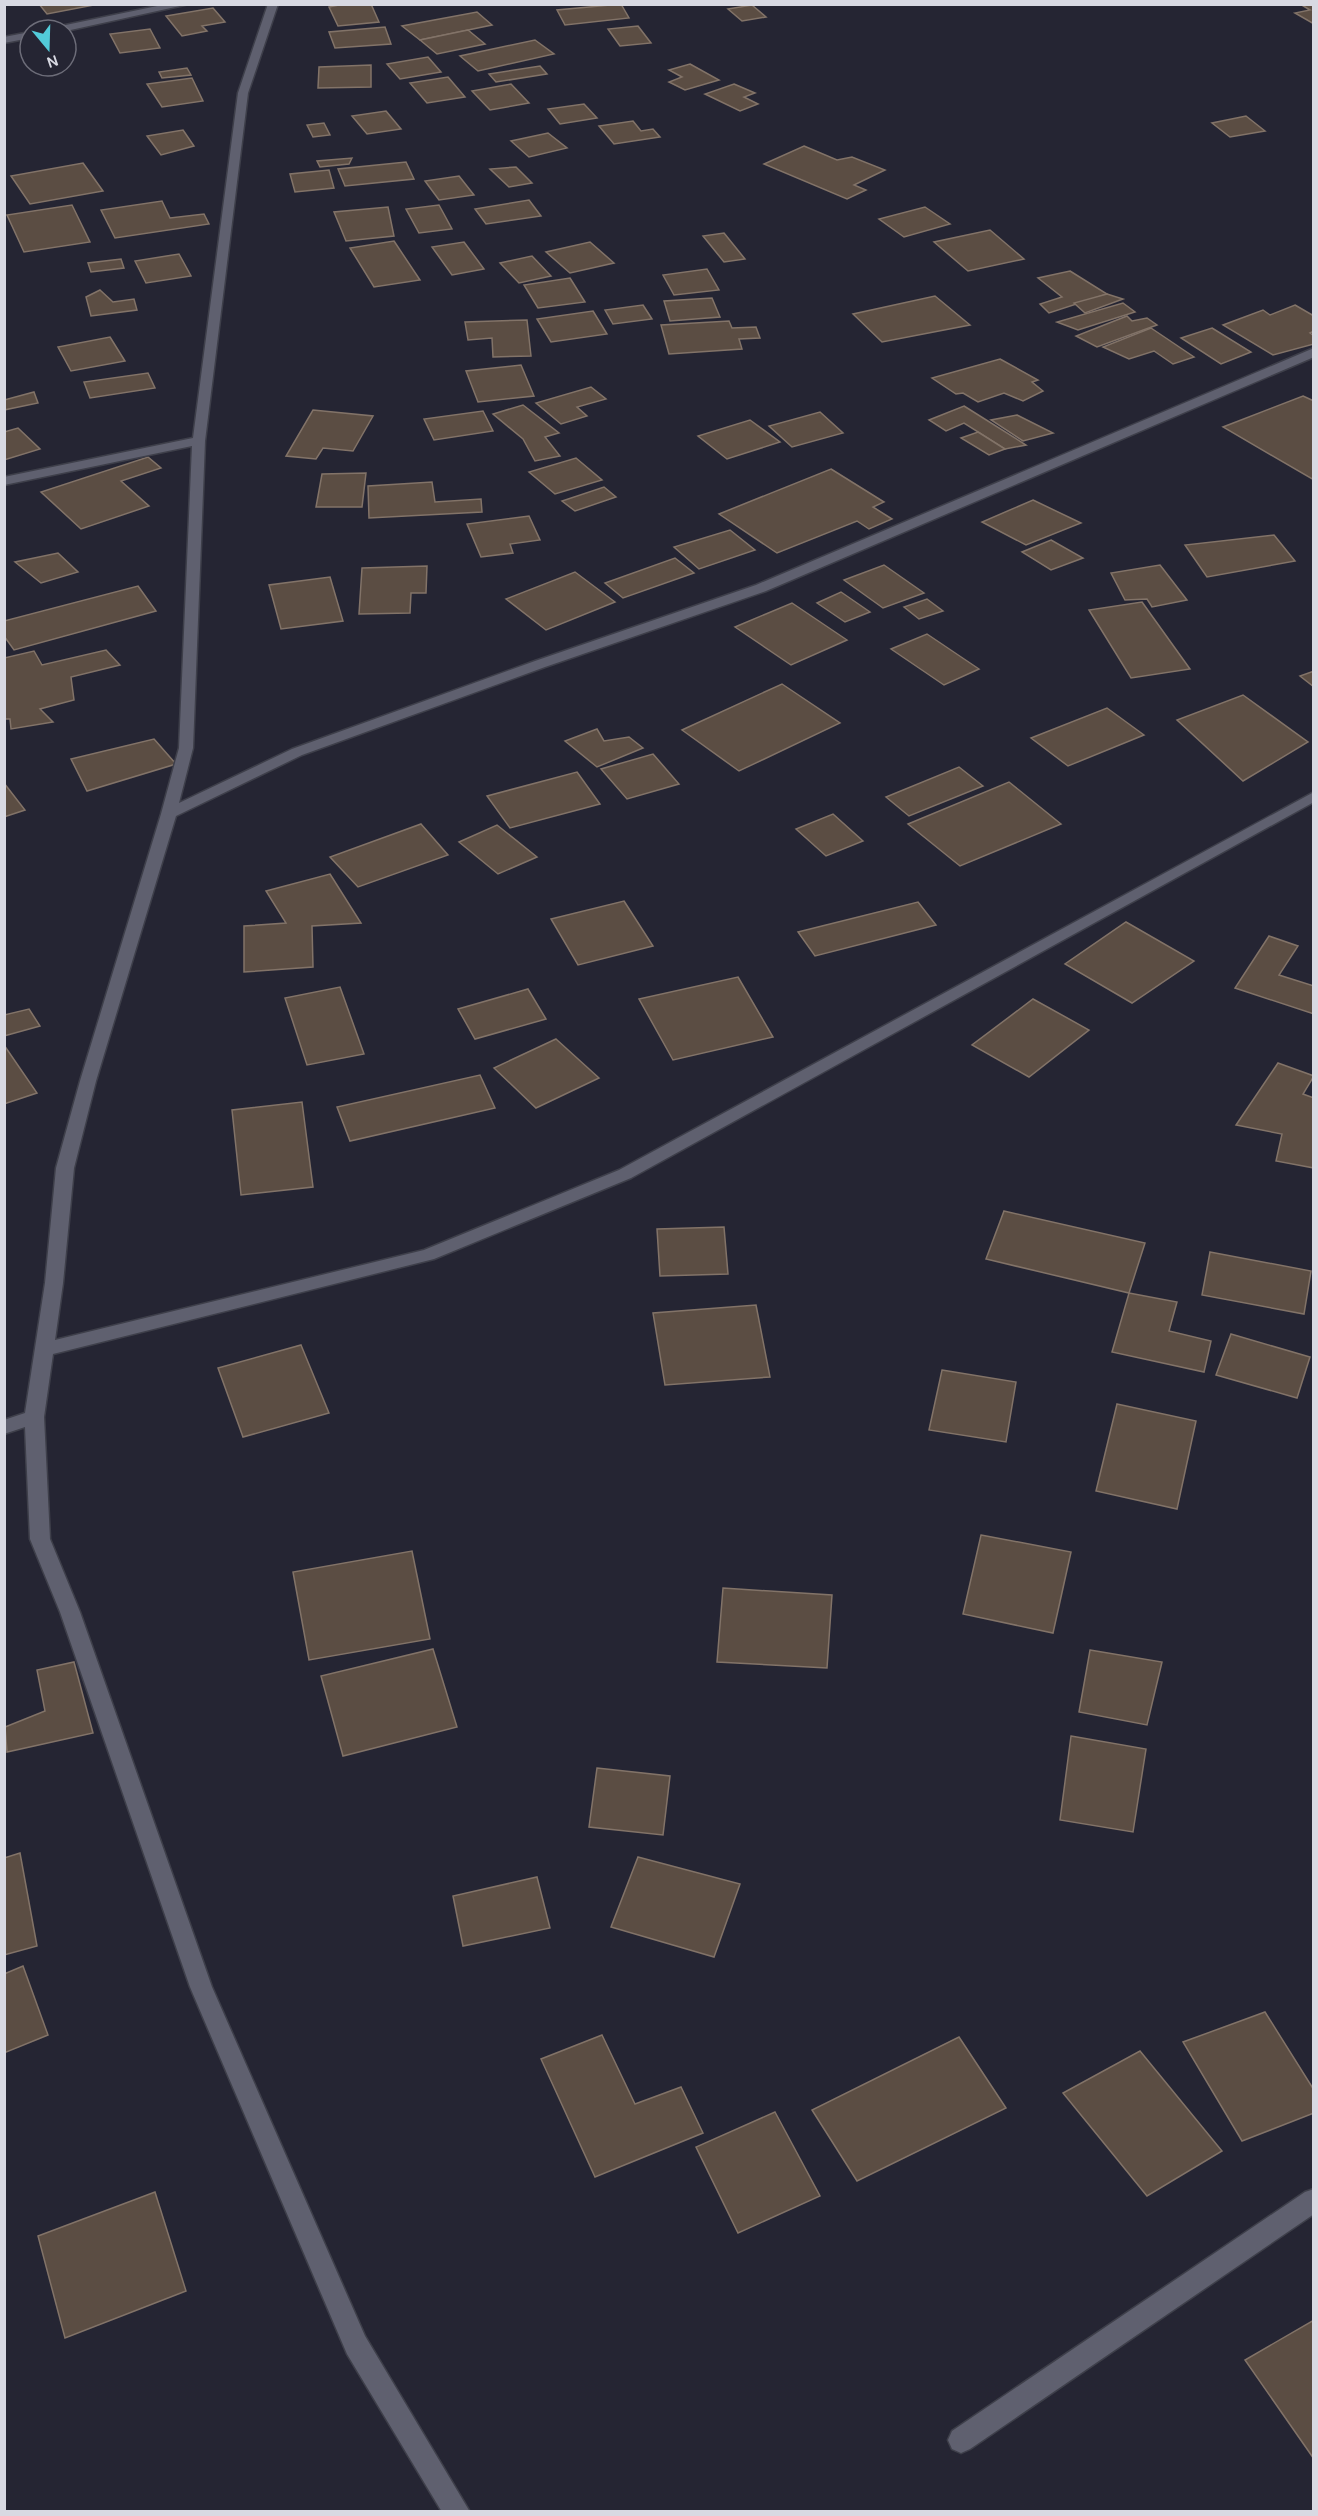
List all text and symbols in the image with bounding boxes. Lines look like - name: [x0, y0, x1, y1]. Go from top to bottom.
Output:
- north arrow: [18, 18, 78, 78]
- text: N: [44, 51, 61, 73]

